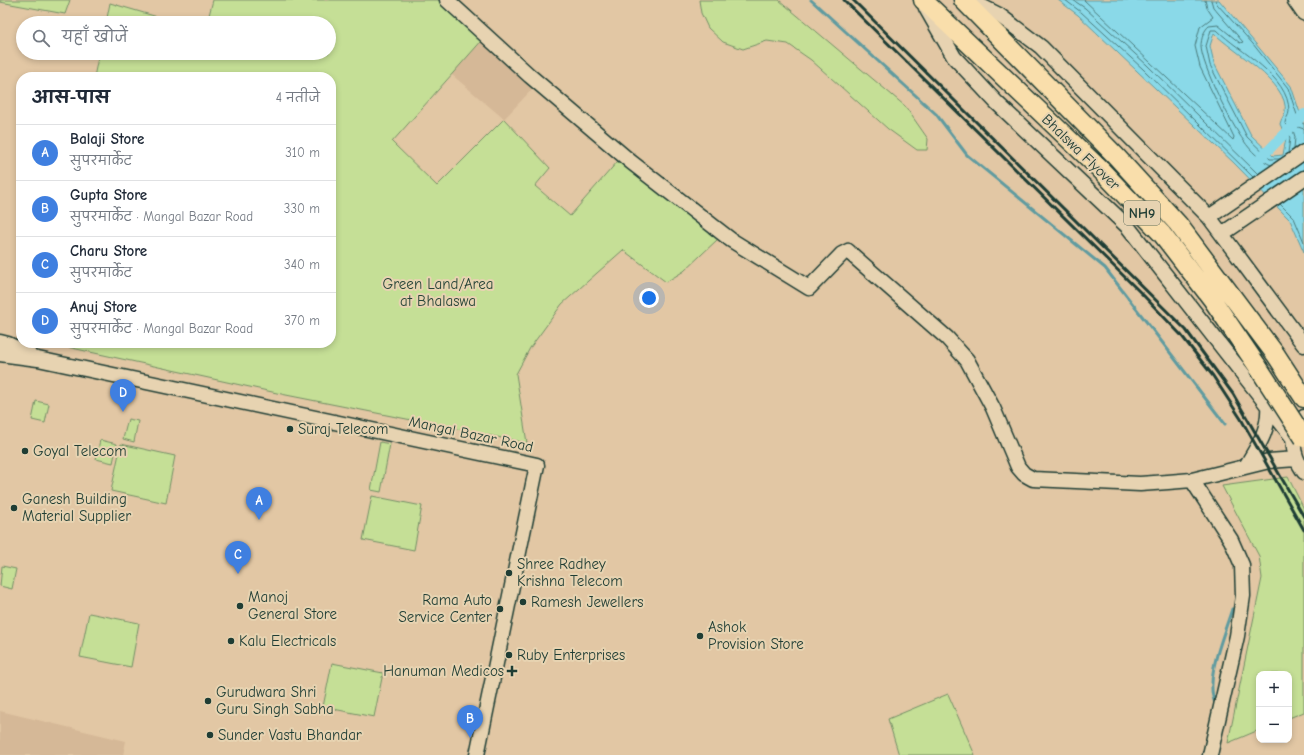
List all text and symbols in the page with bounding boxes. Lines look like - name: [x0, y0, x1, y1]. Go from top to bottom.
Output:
- search box: [16, 16, 336, 60]
- icon: search: [30, 27, 52, 49]
- text: यहाँ खोजें: [62, 28, 128, 46]
- text: आस-पास: [32, 88, 110, 107]
- text: 4 नतीजे: [276, 90, 320, 105]
- street label: Bhalswa Flyover: [1038, 110, 1124, 194]
- text: Balaji Store: [70, 130, 144, 148]
- text: A: [41, 145, 49, 160]
- text: 310 m: [285, 145, 320, 160]
- text: सुपरमार्केट: [70, 153, 132, 168]
- text: Gupta Store: [70, 186, 147, 204]
- text: B: [41, 201, 49, 216]
- text: 330 m: [284, 201, 320, 216]
- road number: NH9: [1124, 201, 1160, 225]
- text: सुपरमार्केट · Mangal Bazar Road: [70, 209, 253, 224]
- text: Charu Store: [70, 242, 147, 260]
- text: C: [41, 257, 49, 272]
- text: 340 m: [284, 257, 320, 272]
- text: सुपरमार्केट: [70, 265, 132, 280]
- park label: Green Land/Area at Bhalaswa: [382, 275, 494, 310]
- your location: [639, 288, 659, 308]
- text: Anuj Store: [70, 298, 137, 316]
- text: D: [41, 313, 49, 328]
- text: 370 m: [284, 313, 320, 328]
- text: सुपरमार्केट · Mangal Bazar Road: [70, 321, 253, 336]
- pin: D: [110, 379, 136, 412]
- street label: Mangal Bazar Road: [407, 412, 535, 456]
- place label: Suraj Telecom: [298, 420, 388, 438]
- marker: Suraj Telecom: [285, 424, 295, 434]
- place label: Goyal Telecom: [33, 442, 127, 460]
- marker: Goyal Telecom: [20, 446, 30, 456]
- pin: A: [246, 487, 272, 520]
- place label: Ganesh Building Material Supplier: [22, 490, 131, 525]
- marker: Ganesh Building Material Supplier: [9, 503, 19, 513]
- pin: C: [225, 541, 251, 574]
- place label: Shree Radhey Krishna Telecom: [517, 555, 623, 590]
- marker: Shree Radhey Krishna Telecom: [504, 568, 514, 578]
- place label: Manoj General Store: [248, 588, 338, 623]
- place label: Rama Auto Service Center: [398, 591, 492, 626]
- place label: Ramesh Jewellers: [531, 593, 644, 611]
- marker: Ramesh Jewellers: [518, 597, 528, 607]
- marker: Manoj General Store: [235, 601, 245, 611]
- marker: Rama Auto Service Center: [495, 604, 505, 614]
- place label: Ashok Provision Store: [708, 618, 804, 653]
- marker: Ashok Provision Store: [695, 631, 705, 641]
- place label: Kalu Electricals: [239, 632, 336, 650]
- marker: Kalu Electricals: [226, 636, 236, 646]
- place label: Ruby Enterprises: [517, 646, 625, 664]
- marker: Ruby Enterprises: [504, 650, 514, 660]
- place label: Hanuman Medicos: [383, 662, 504, 680]
- marker: Hanuman Medicos: [507, 666, 517, 676]
- map controls: [1256, 671, 1292, 743]
- button: +: [1256, 671, 1292, 707]
- place label: Gurudwara Shri Guru Singh Sabha: [216, 683, 334, 718]
- marker: Gurudwara Shri Guru Singh Sabha: [203, 696, 213, 706]
- pin: B: [457, 705, 483, 738]
- button: −: [1256, 707, 1292, 743]
- place label: Sunder Vastu Bhandar: [218, 726, 362, 744]
- marker: Sunder Vastu Bhandar: [205, 730, 215, 740]

